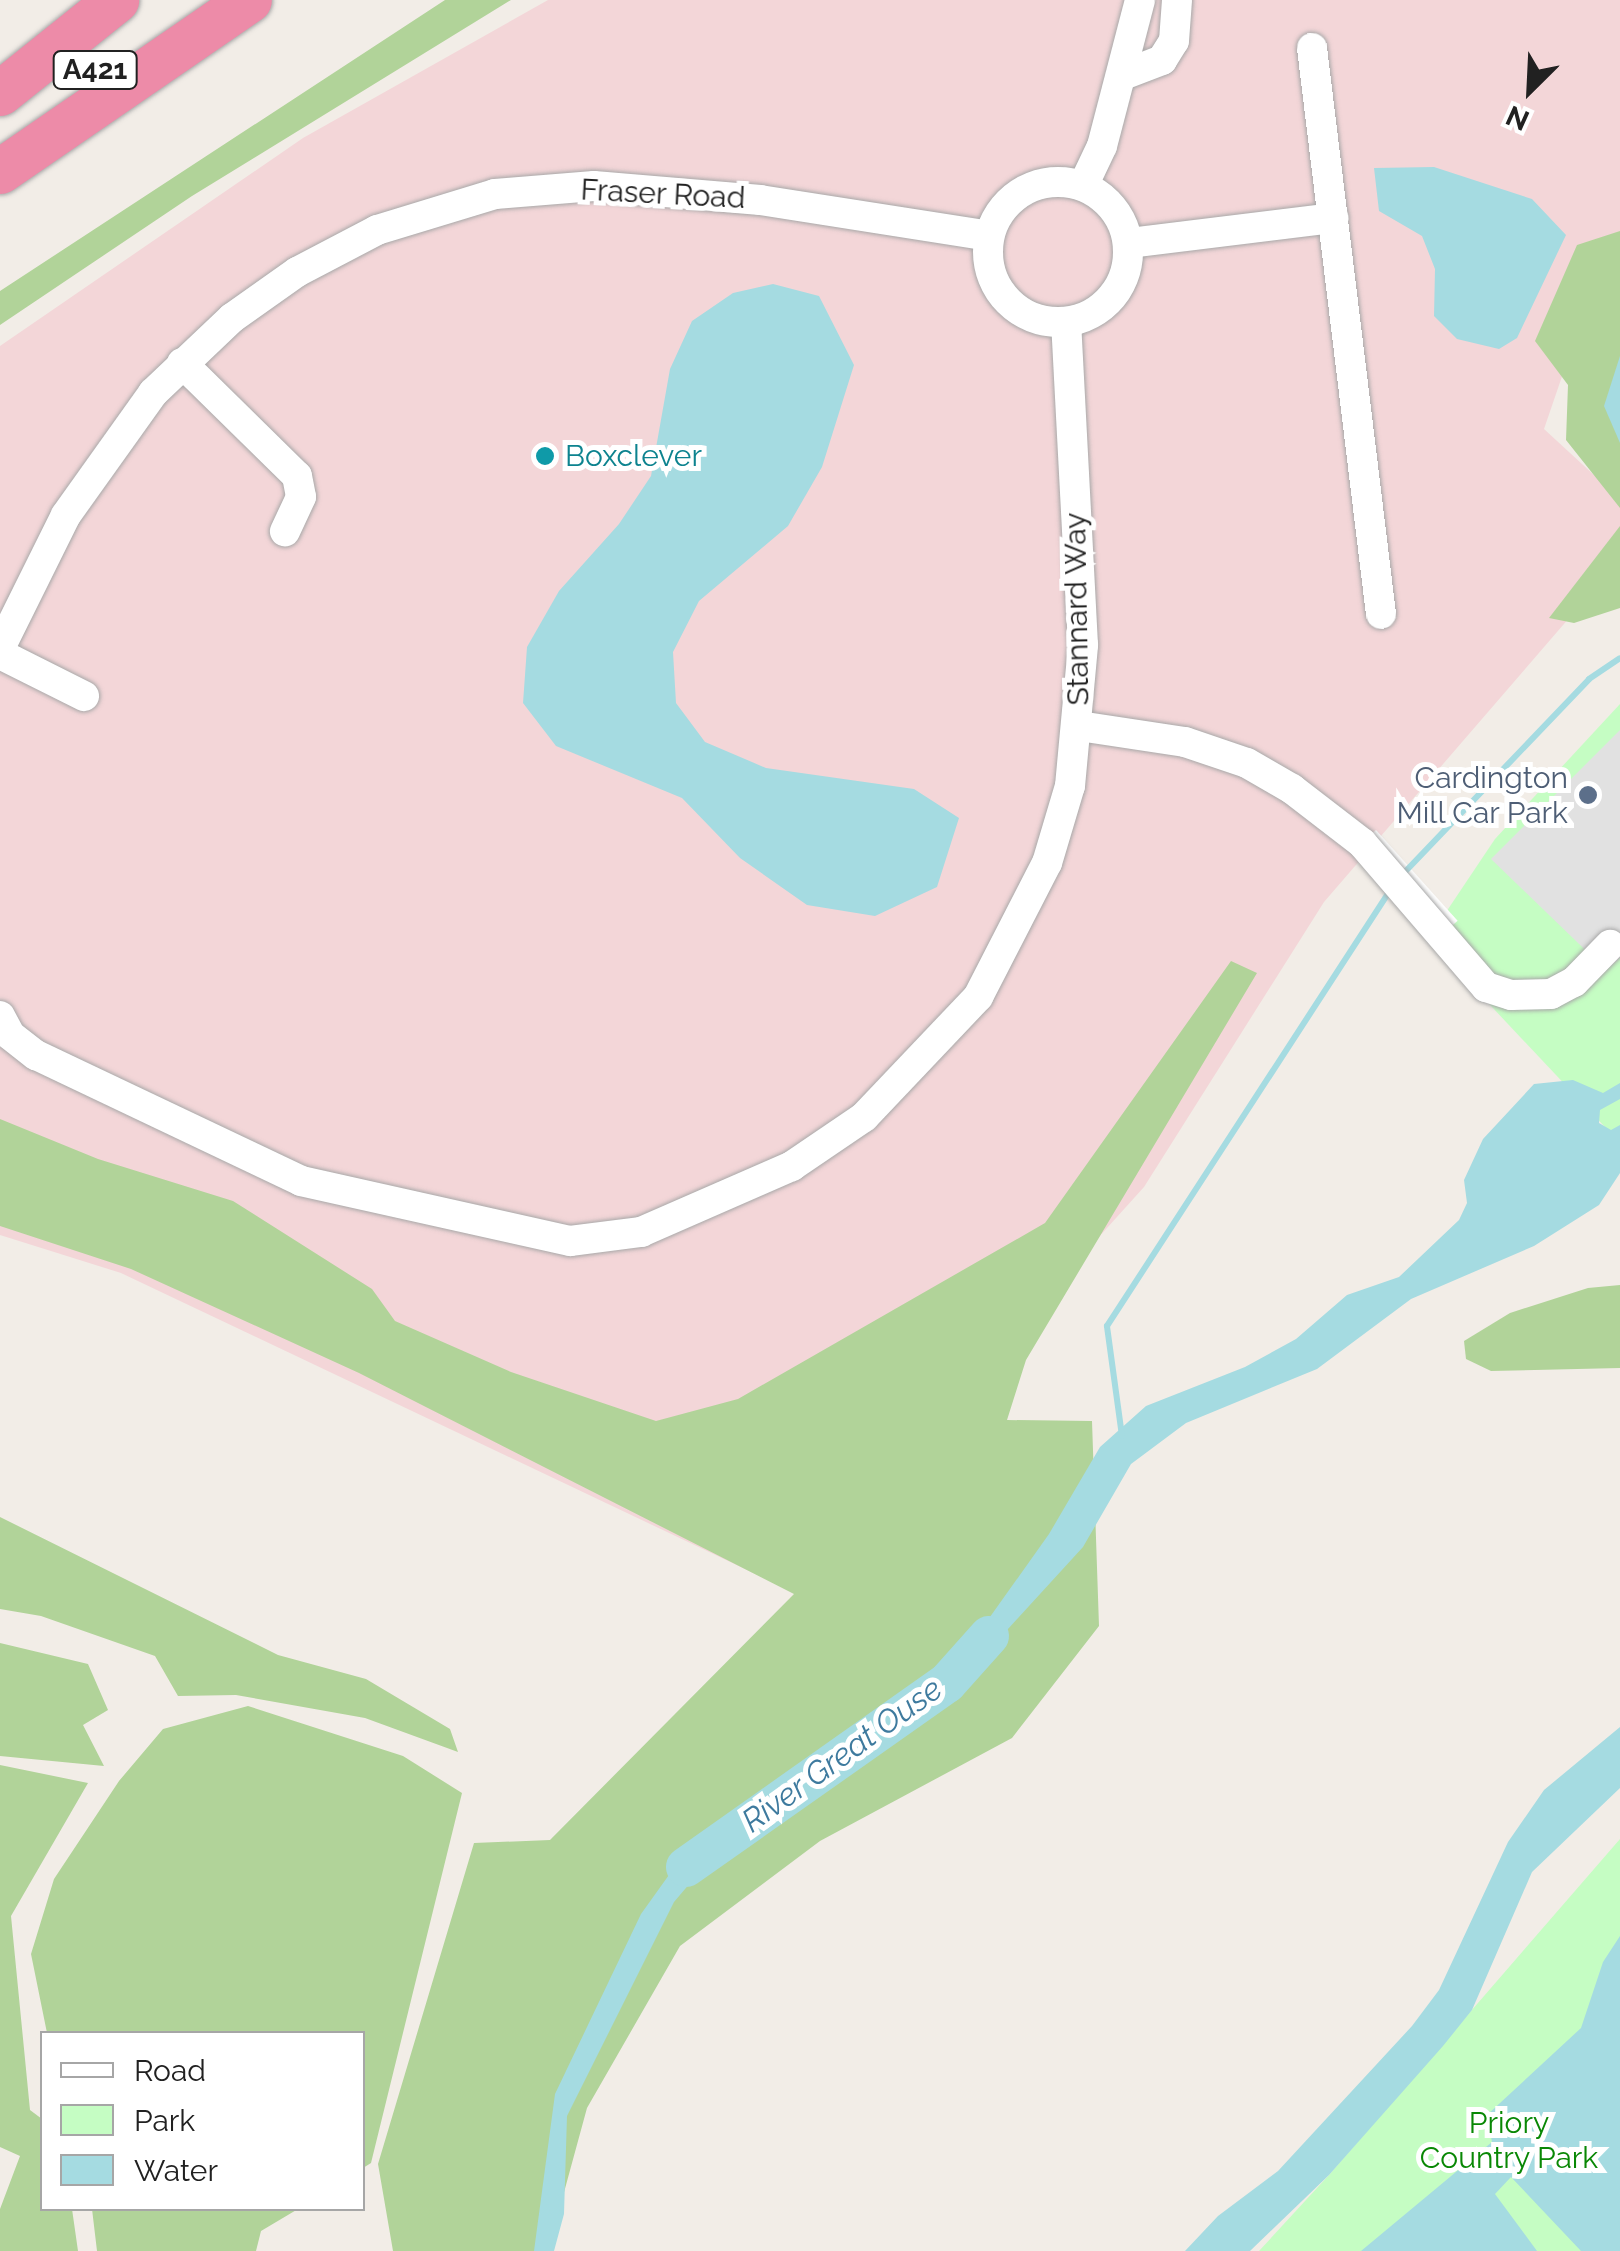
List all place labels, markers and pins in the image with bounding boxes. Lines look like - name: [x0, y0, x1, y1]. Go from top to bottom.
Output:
- place label: Boxclever: [565, 438, 702, 474]
- marker: Boxclever: [534, 445, 556, 467]
- place label: Cardington Mill Car Park: [1395, 760, 1568, 830]
- marker: Cardington Mill Car Park: [1577, 784, 1599, 806]

